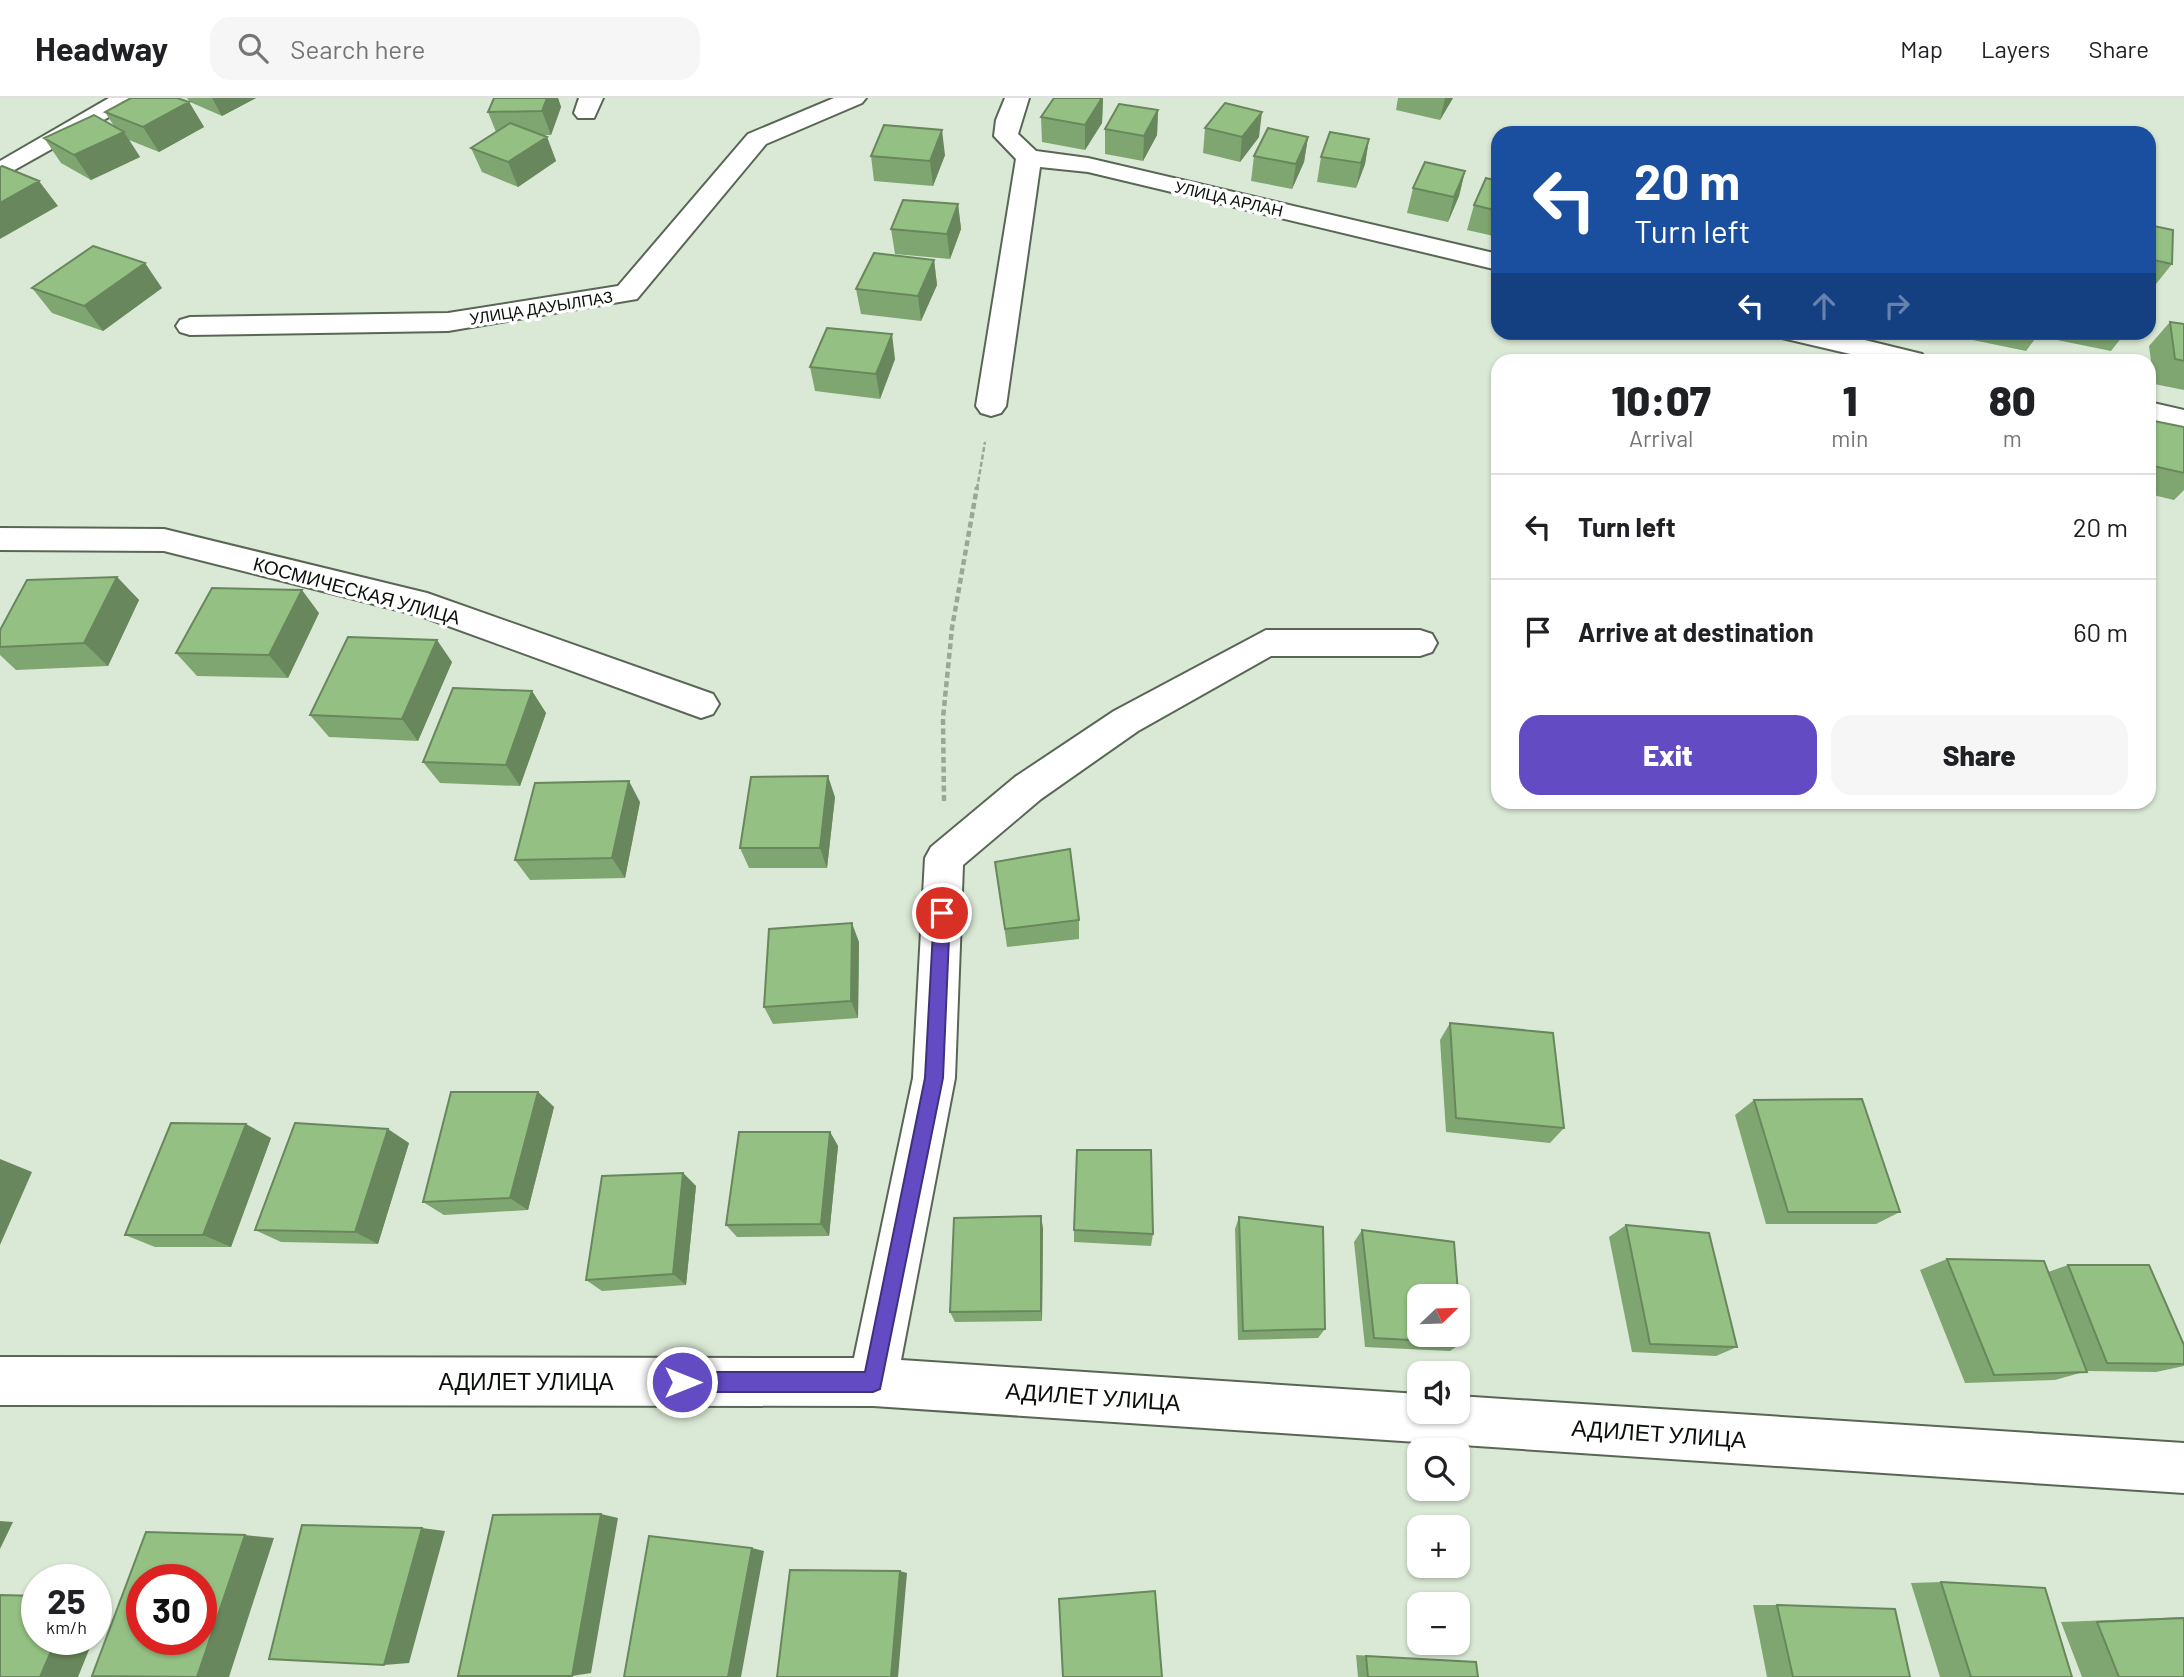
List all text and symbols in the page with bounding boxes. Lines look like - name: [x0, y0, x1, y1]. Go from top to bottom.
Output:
- search box: [210, 17, 700, 80]
- text: Headway: [35, 28, 168, 68]
- icon: search: [234, 29, 272, 67]
- text: Search here: [290, 33, 425, 64]
- text: Map: [1900, 34, 1943, 63]
- text: Layers: [1981, 34, 2050, 63]
- text: Share: [2088, 34, 2149, 63]
- text: 20 m: [1634, 151, 1740, 210]
- icon: left: [1519, 154, 1610, 245]
- street label: УЛИЦА АРЛАН: [1173, 176, 1285, 220]
- text: Turn left: [1634, 211, 1751, 249]
- street label: УЛИЦА ДАУЫЛПАЗ: [468, 286, 614, 328]
- icon: left: [1732, 287, 1770, 325]
- icon: ahead: [1805, 287, 1843, 325]
- icon: right: [1878, 287, 1916, 325]
- text: 10:07: [1611, 374, 1711, 424]
- text: 1: [1842, 374, 1857, 424]
- text: 80: [1989, 374, 2036, 424]
- text: Arrival: [1629, 424, 1693, 452]
- text: min: [1831, 424, 1868, 452]
- text: m: [2003, 424, 2022, 452]
- icon: left: [1519, 508, 1557, 546]
- text: Turn left: [1578, 511, 1676, 542]
- text: 20 m: [2073, 511, 2128, 542]
- street label: КОСМИЧЕСКАЯ УЛИЦА: [251, 551, 463, 629]
- icon: arrive: [1519, 613, 1557, 651]
- text: Arrive at destination: [1578, 616, 1814, 647]
- text: 60 m: [2073, 616, 2128, 647]
- button: Exit: [1519, 715, 1817, 795]
- button: Share: [1831, 715, 2128, 795]
- pin: [912, 883, 972, 943]
- icon: arrive: [923, 894, 961, 932]
- north arrow: [1407, 1284, 1470, 1348]
- map controls: [1407, 1284, 1470, 1655]
- position arrow: [645, 1345, 719, 1419]
- button: sound: [1407, 1361, 1470, 1424]
- street label: АДИЛЕТ УЛИЦА: [438, 1367, 614, 1395]
- street label: АДИЛЕТ УЛИЦА: [1005, 1376, 1182, 1416]
- street label: АДИЛЕТ УЛИЦА: [1571, 1413, 1748, 1453]
- button: search: [1407, 1438, 1470, 1501]
- button: +: [1407, 1515, 1470, 1578]
- speed limit sign: 30: [126, 1564, 217, 1655]
- text: 25: [47, 1579, 86, 1621]
- button: −: [1407, 1592, 1470, 1655]
- text: km/h: [46, 1616, 87, 1638]

